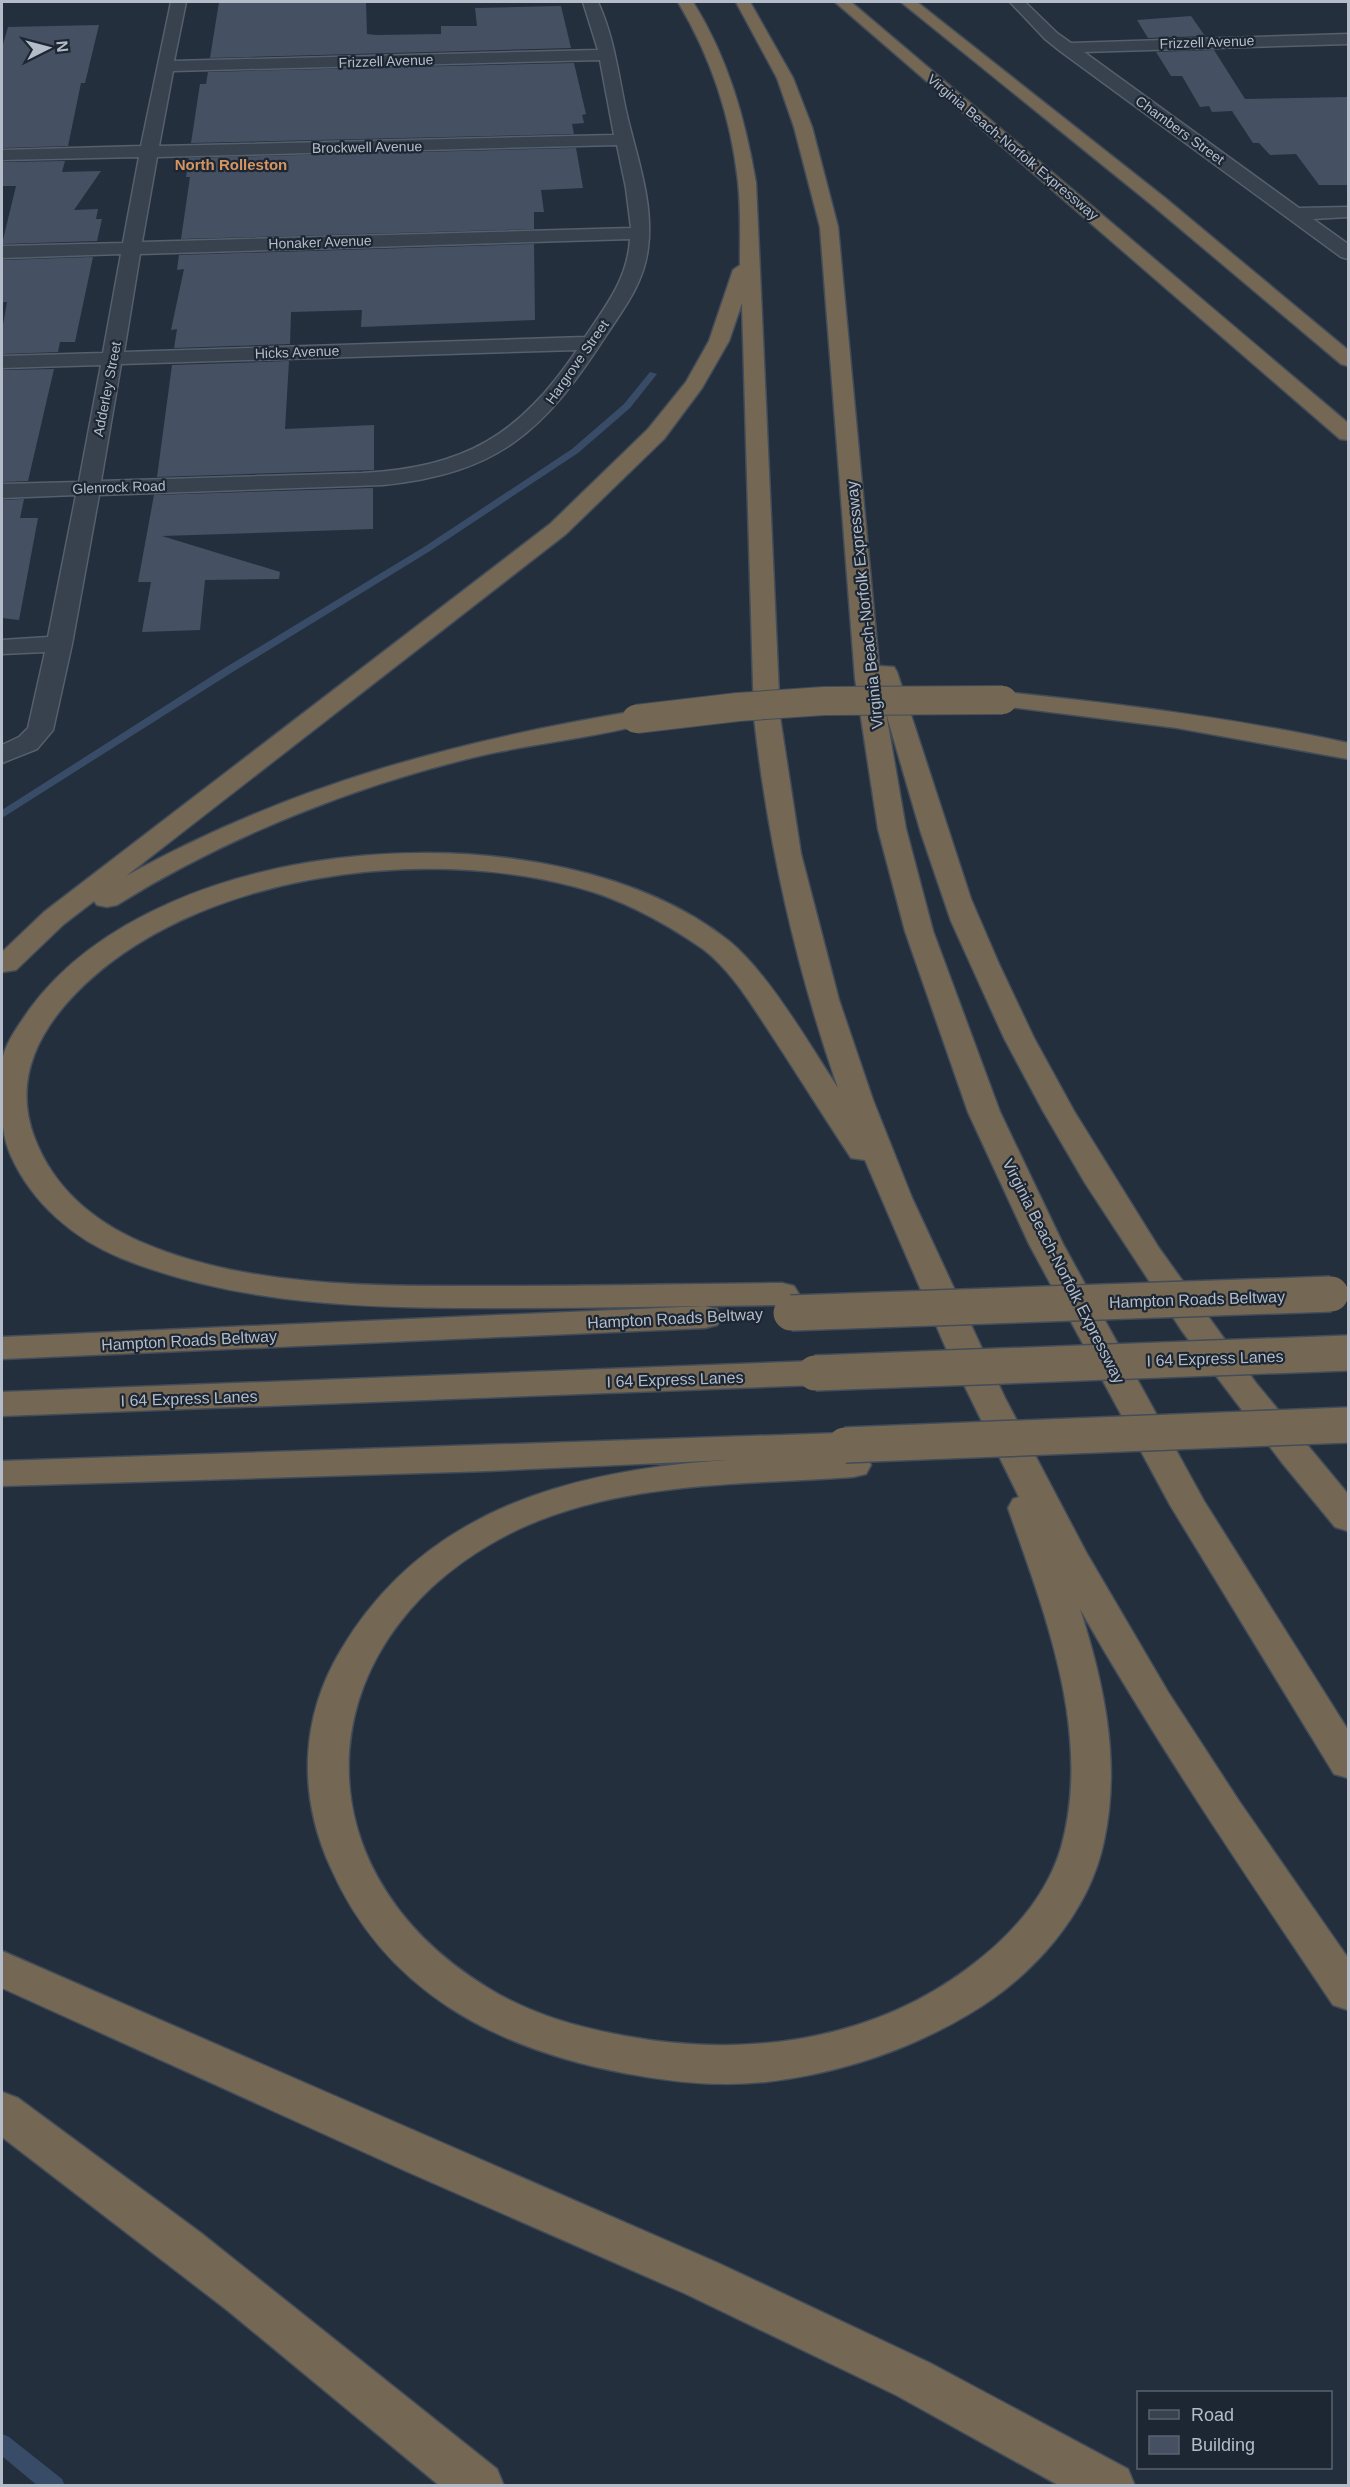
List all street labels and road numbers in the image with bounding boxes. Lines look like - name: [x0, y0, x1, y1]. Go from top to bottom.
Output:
- street label: Frizzell Avenue: [1159, 32, 1255, 52]
- street label: Frizzell Avenue: [338, 51, 434, 71]
- street label: Virginia Beach-Norfolk Expressway: [924, 71, 1102, 223]
- street label: Chambers Street: [1132, 92, 1228, 168]
- street label: Brockwell Avenue: [312, 138, 422, 156]
- street label: Honaker Avenue: [268, 232, 372, 252]
- street label: Hargrove Street: [542, 317, 612, 407]
- street label: Adderley Street: [90, 340, 124, 438]
- street label: Hicks Avenue: [254, 343, 340, 361]
- street label: Glenrock Road: [72, 477, 166, 497]
- street label: Virginia Beach-Norfolk Expressway: [843, 480, 886, 730]
- street label: Virginia Beach-Norfolk Expressway: [999, 1156, 1128, 1386]
- street label: Hampton Roads Beltway: [1109, 1288, 1285, 1311]
- street label: Hampton Roads Beltway: [587, 1305, 763, 1332]
- street label: Hampton Roads Beltway: [101, 1327, 277, 1354]
- street label: I 64 Express Lanes: [1146, 1348, 1284, 1369]
- street label: I 64 Express Lanes: [606, 1369, 744, 1390]
- street label: I 64 Express Lanes: [120, 1388, 258, 1409]

